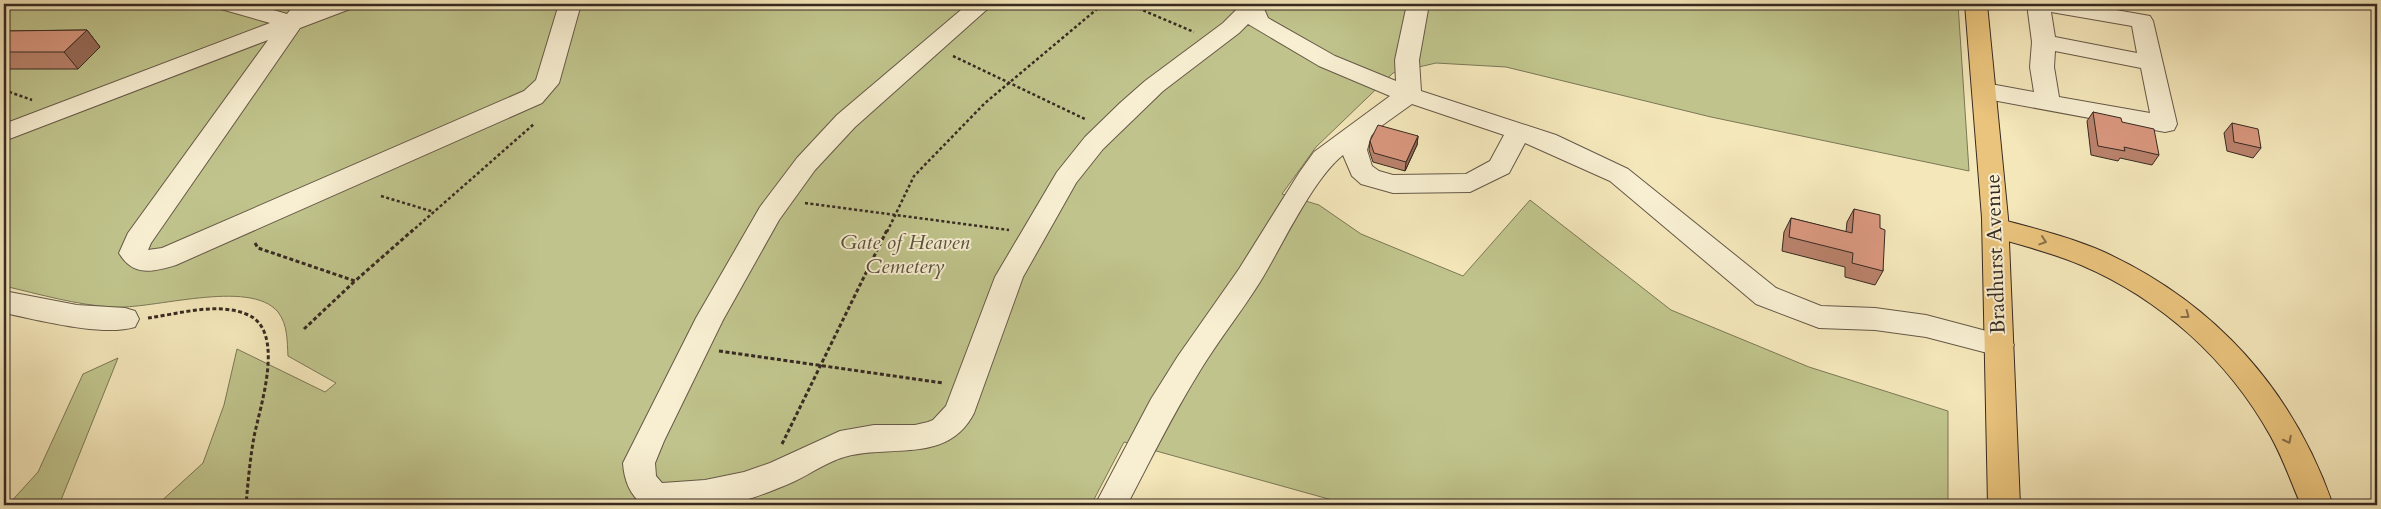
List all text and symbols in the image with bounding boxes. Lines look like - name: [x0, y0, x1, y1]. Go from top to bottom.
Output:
- street label: Bradhurst Avenue: [1978, 173, 2013, 335]
- park label: Gate of Heaven Cemetery: [840, 228, 971, 281]
- one-way arrow: [2038, 235, 2046, 245]
- one-way arrow: [2180, 309, 2190, 318]
- one-way arrow: [2282, 435, 2292, 444]

